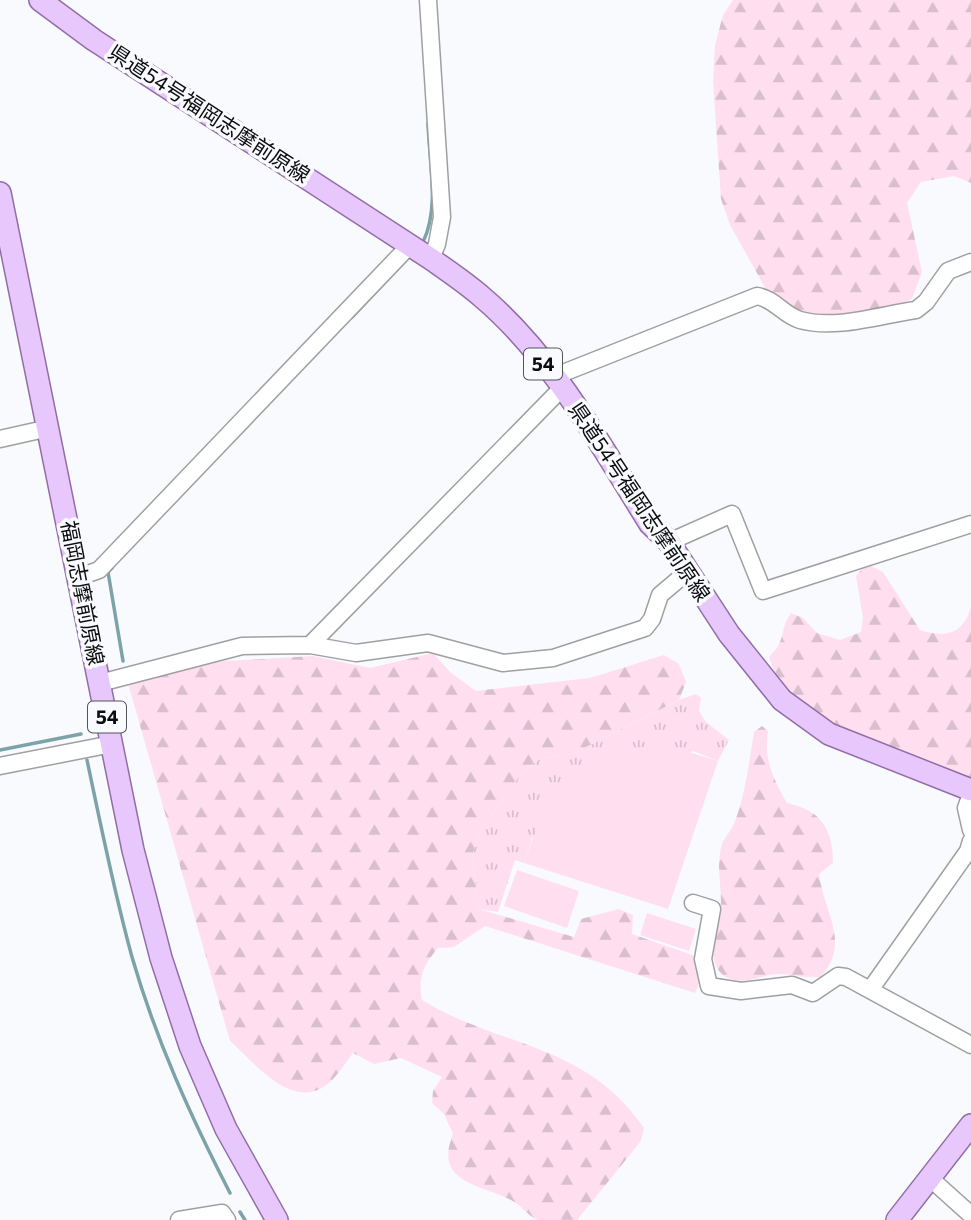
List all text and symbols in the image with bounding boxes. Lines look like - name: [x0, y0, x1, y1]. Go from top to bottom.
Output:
- street label: 県道54号福岡志摩前原線: [105, 38, 315, 187]
- road number: 54: [524, 348, 562, 380]
- street label: 県道54号福岡志摩前原線: [564, 397, 716, 605]
- street label: 福岡志摩前原線: [57, 518, 110, 667]
- road number: 54: [88, 702, 126, 732]

